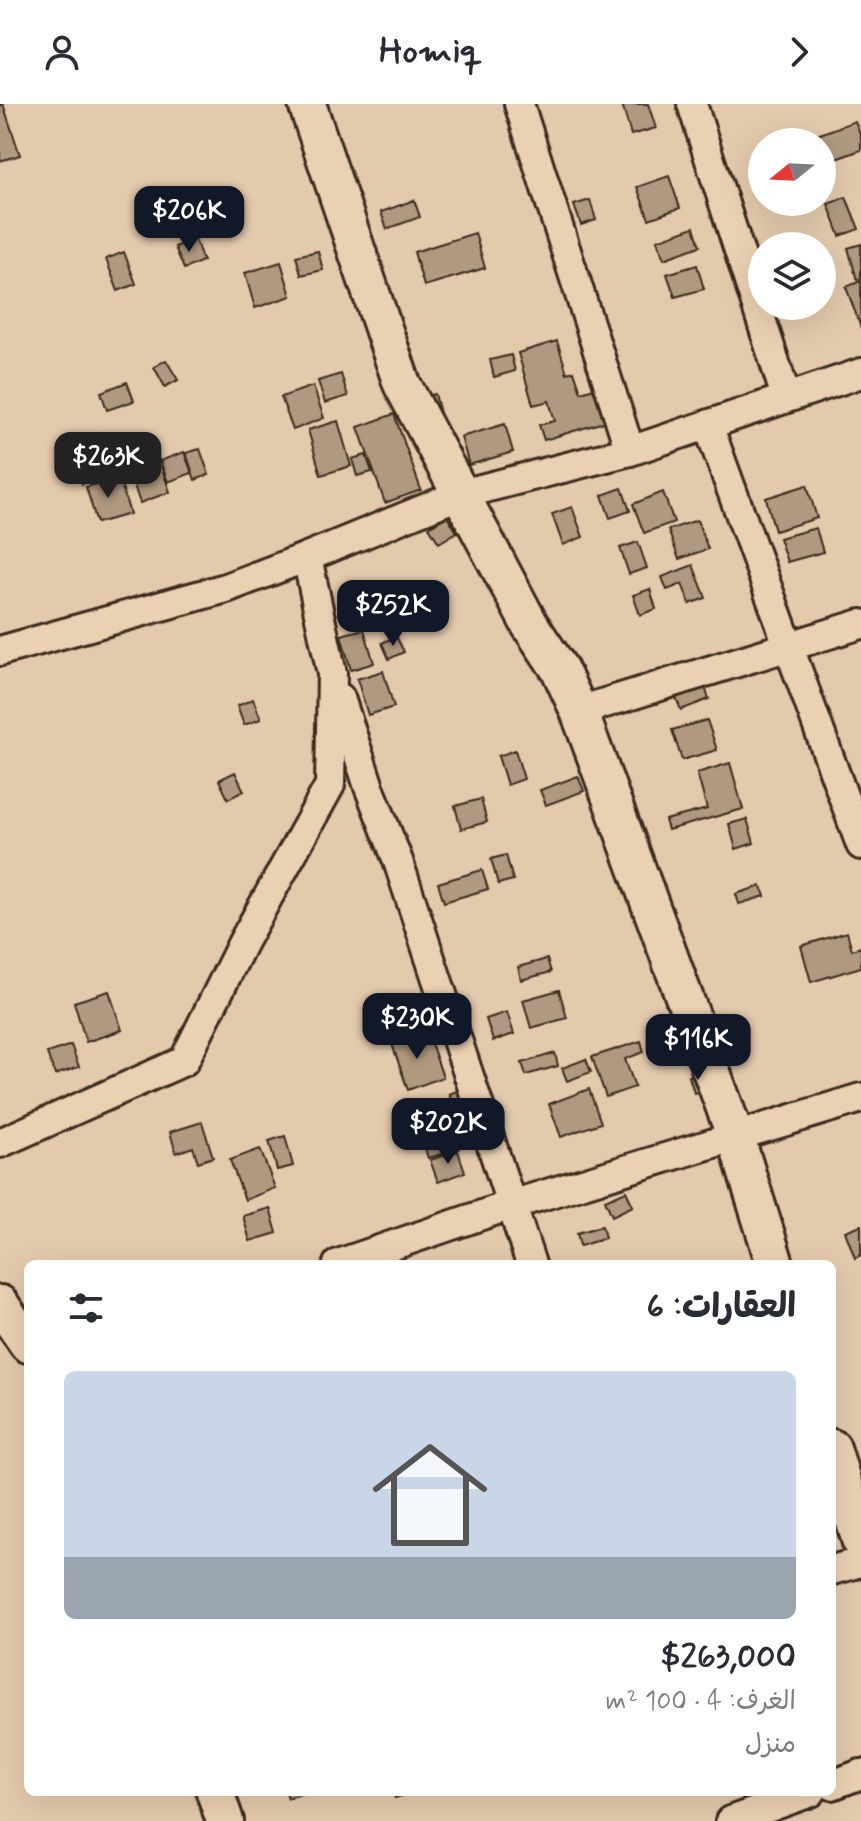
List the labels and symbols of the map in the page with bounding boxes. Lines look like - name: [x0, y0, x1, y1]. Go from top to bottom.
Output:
- north arrow: [748, 128, 836, 216]
- pin: $206K: [133, 186, 245, 254]
- pin: $263K: [52, 432, 164, 500]
- pin: $252K: [337, 580, 449, 648]
- pin: $230K: [361, 993, 473, 1061]
- pin: $116K: [642, 1014, 754, 1082]
- pin: $202K: [392, 1098, 504, 1166]

